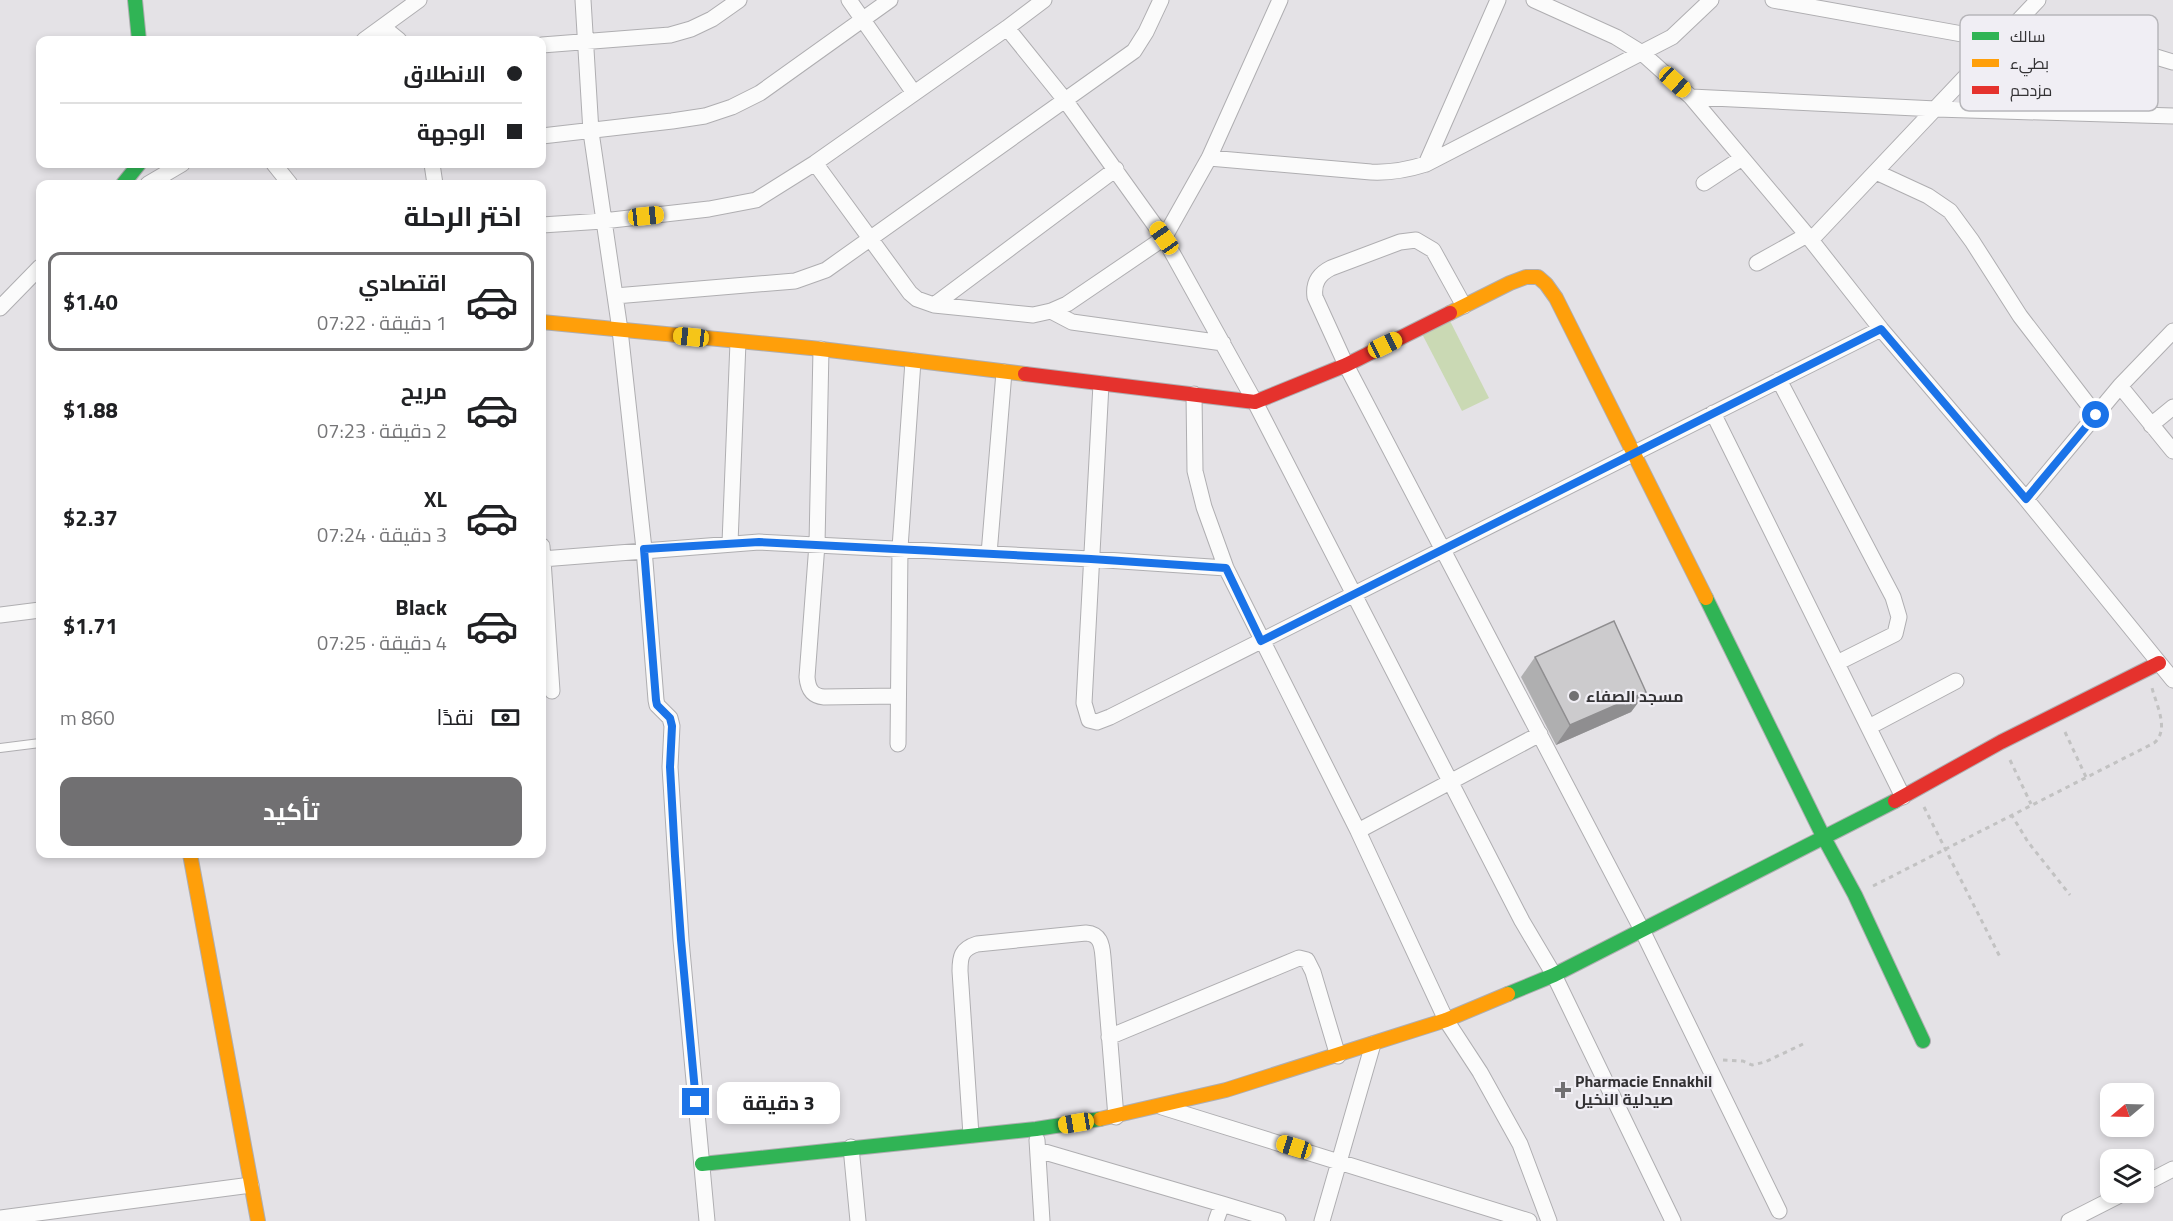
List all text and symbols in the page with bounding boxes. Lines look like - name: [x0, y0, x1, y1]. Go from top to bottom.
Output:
- legend: [1960, 15, 2158, 111]
- text: سالك: [2010, 24, 2045, 48]
- text: بطيء: [2010, 51, 2049, 77]
- text: الانطلاق: [403, 57, 486, 91]
- car: [1656, 63, 1694, 101]
- text: مزدحم: [2010, 78, 2052, 102]
- text: الوجهة: [417, 115, 486, 149]
- text: اختر الرحلة: [404, 195, 522, 236]
- car: [627, 205, 665, 227]
- car: [1146, 218, 1182, 258]
- text: اقتصادي: [358, 266, 447, 300]
- icon: car: [465, 275, 519, 329]
- text: $1.40: [63, 285, 118, 319]
- text: 1 دقيقة · 07:22: [317, 307, 447, 338]
- car: [672, 326, 710, 348]
- car: [1365, 329, 1405, 361]
- text: مريح: [401, 374, 447, 408]
- icon: car: [465, 383, 519, 437]
- text: $1.88: [63, 393, 118, 427]
- route start: [2082, 401, 2109, 428]
- text: 2 دقيقة · 07:23: [317, 415, 447, 446]
- text: XL: [424, 482, 447, 516]
- icon: car: [465, 491, 519, 545]
- text: $2.37: [63, 501, 118, 535]
- text: 3 دقيقة · 07:24: [317, 519, 447, 550]
- text: Black: [395, 590, 447, 624]
- icon: car: [465, 599, 519, 653]
- text: $1.71: [63, 609, 118, 643]
- text: 4 دقيقة · 07:25: [317, 627, 447, 658]
- place label: مسجد الصفاء: [1586, 684, 1684, 708]
- marker: مسجد الصفاء: [1567, 689, 1581, 703]
- text: نقدًا: [436, 700, 474, 734]
- icon: cash: [489, 701, 522, 734]
- text: 860 m: [60, 702, 115, 733]
- button: تأكيد: [60, 777, 522, 846]
- place label: Pharmacie Ennakhil صيدلية النخيل: [1575, 1069, 1712, 1111]
- callout: 3 دقيقة: [717, 1081, 840, 1123]
- marker: Pharmacie Ennakhil صيدلية النخيل: [1556, 1083, 1570, 1097]
- north arrow: [2100, 1083, 2154, 1137]
- map controls: [2100, 1083, 2154, 1203]
- text: 3 دقيقة: [742, 1087, 815, 1118]
- route end: [682, 1088, 709, 1115]
- car: [1057, 1111, 1095, 1135]
- car: [1274, 1133, 1314, 1161]
- button: layers: [2100, 1149, 2154, 1203]

